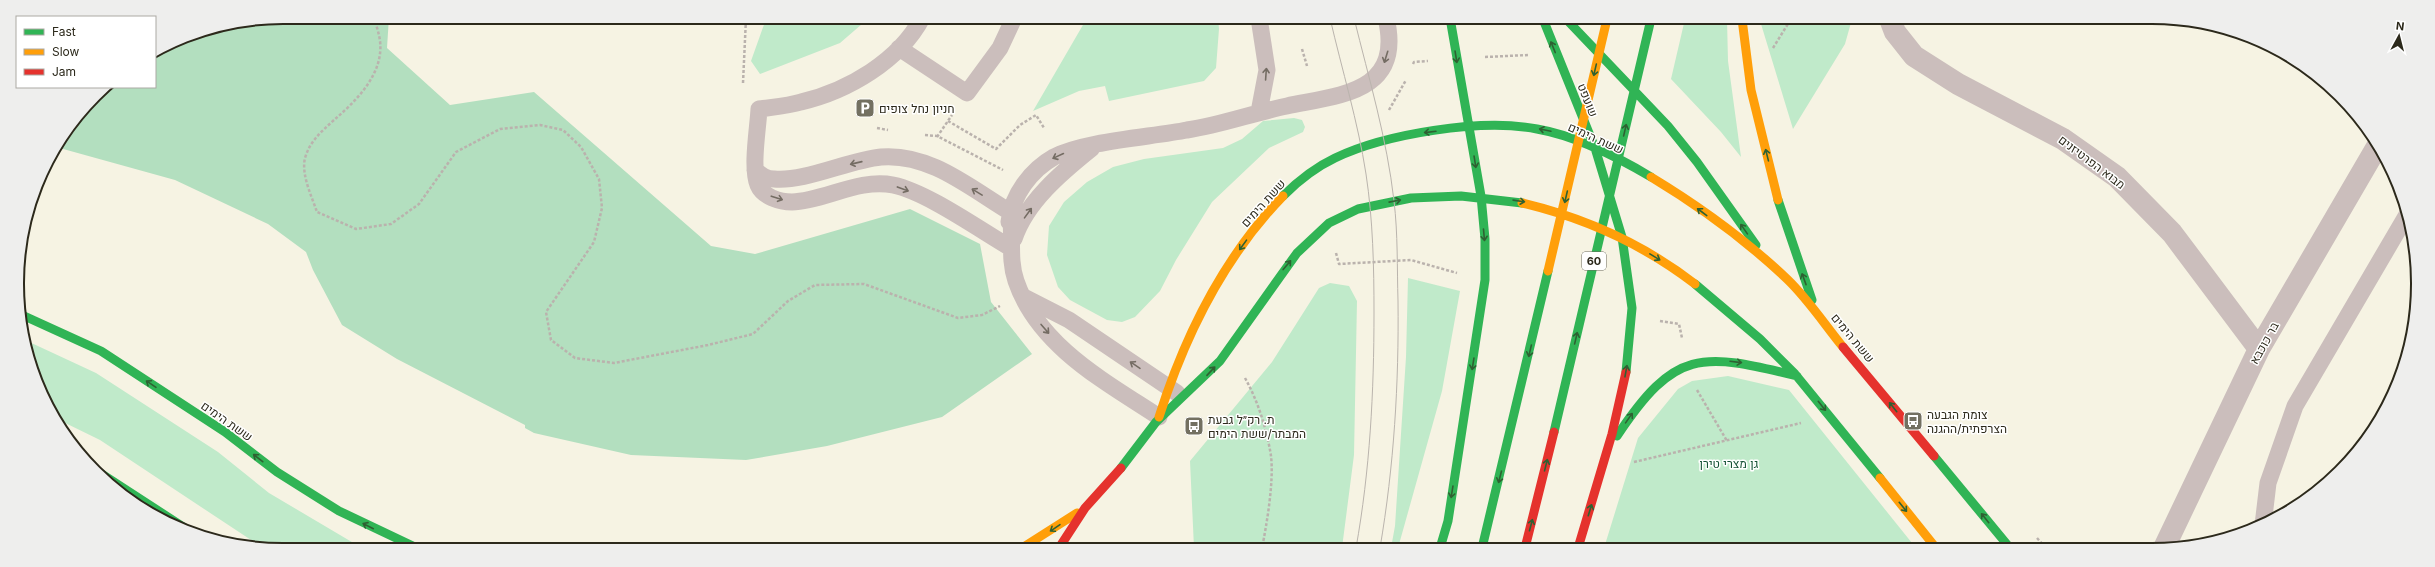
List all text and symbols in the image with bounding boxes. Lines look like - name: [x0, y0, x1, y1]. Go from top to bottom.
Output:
- legend: [16, 16, 156, 88]
- north arrow: [2379, 16, 2419, 56]
- text: N: [2395, 19, 2405, 34]
- text: Fast: [52, 24, 76, 39]
- one-way arrow: [1549, 42, 1557, 54]
- text: Slow: [52, 44, 80, 59]
- one-way arrow: [1382, 50, 1389, 63]
- one-way arrow: [1452, 50, 1460, 63]
- one-way arrow: [1590, 63, 1598, 76]
- text: Jam: [52, 64, 76, 79]
- one-way arrow: [1263, 68, 1270, 81]
- street label: שועפט: [1575, 81, 1601, 119]
- parking icon: חניון נחל צופים: [854, 97, 876, 119]
- place label: חניון נחל צופים: [879, 101, 955, 116]
- street label: ששת הימים: [1566, 119, 1626, 157]
- one-way arrow: [1622, 124, 1629, 137]
- one-way arrow: [1539, 126, 1552, 134]
- one-way arrow: [1424, 128, 1437, 136]
- street label: מבוא הפרטיזנים: [2056, 132, 2128, 192]
- one-way arrow: [1763, 149, 1770, 162]
- one-way arrow: [1052, 153, 1064, 160]
- one-way arrow: [1471, 155, 1479, 168]
- one-way arrow: [850, 159, 863, 167]
- street label: ששת הימים: [1238, 176, 1288, 230]
- one-way arrow: [897, 185, 909, 193]
- one-way arrow: [972, 188, 983, 196]
- one-way arrow: [1561, 190, 1569, 203]
- one-way arrow: [770, 195, 782, 203]
- one-way arrow: [1388, 197, 1401, 205]
- one-way arrow: [1512, 197, 1525, 205]
- one-way arrow: [1024, 207, 1032, 218]
- one-way arrow: [1696, 208, 1707, 216]
- one-way arrow: [1740, 223, 1748, 234]
- one-way arrow: [1481, 228, 1488, 241]
- one-way arrow: [1239, 239, 1247, 250]
- road number: 60: [1582, 252, 1606, 270]
- one-way arrow: [1649, 253, 1660, 261]
- one-way arrow: [1283, 260, 1292, 271]
- one-way arrow: [1800, 274, 1808, 286]
- street label: ששת הימים: [1828, 310, 1878, 366]
- street label: בר כוכבא: [2246, 319, 2282, 367]
- one-way arrow: [1040, 324, 1049, 335]
- one-way arrow: [1573, 332, 1581, 345]
- one-way arrow: [1526, 344, 1534, 357]
- one-way arrow: [1468, 357, 1476, 370]
- one-way arrow: [1729, 358, 1742, 366]
- one-way arrow: [1130, 361, 1141, 369]
- one-way arrow: [1622, 365, 1630, 378]
- one-way arrow: [1207, 366, 1216, 376]
- one-way arrow: [146, 380, 157, 388]
- street label: ששת הימים: [198, 398, 256, 444]
- one-way arrow: [1817, 401, 1826, 411]
- one-way arrow: [1889, 401, 1898, 412]
- place label: צומת הגבעה הצרפתית/ההגנה: [1927, 407, 2007, 436]
- bus stop icon: צומת הגבעה הצרפתית/ההגנה: [1902, 410, 1924, 432]
- place label: ת. רק״ל גבעת המבתר/ששת הימים: [1208, 412, 1306, 441]
- one-way arrow: [1625, 412, 1633, 423]
- bus stop icon: ת. רק״ל גבעת המבתר/ששת הימים: [1183, 415, 1205, 437]
- one-way arrow: [253, 453, 264, 462]
- park label: גן מצרי טירן: [1700, 456, 1759, 471]
- one-way arrow: [1543, 459, 1550, 472]
- one-way arrow: [1495, 470, 1503, 483]
- one-way arrow: [1448, 485, 1456, 498]
- one-way arrow: [1899, 502, 1908, 512]
- one-way arrow: [1587, 504, 1594, 517]
- one-way arrow: [1980, 513, 1989, 524]
- one-way arrow: [1527, 519, 1535, 532]
- one-way arrow: [362, 522, 374, 530]
- one-way arrow: [1049, 524, 1060, 532]

